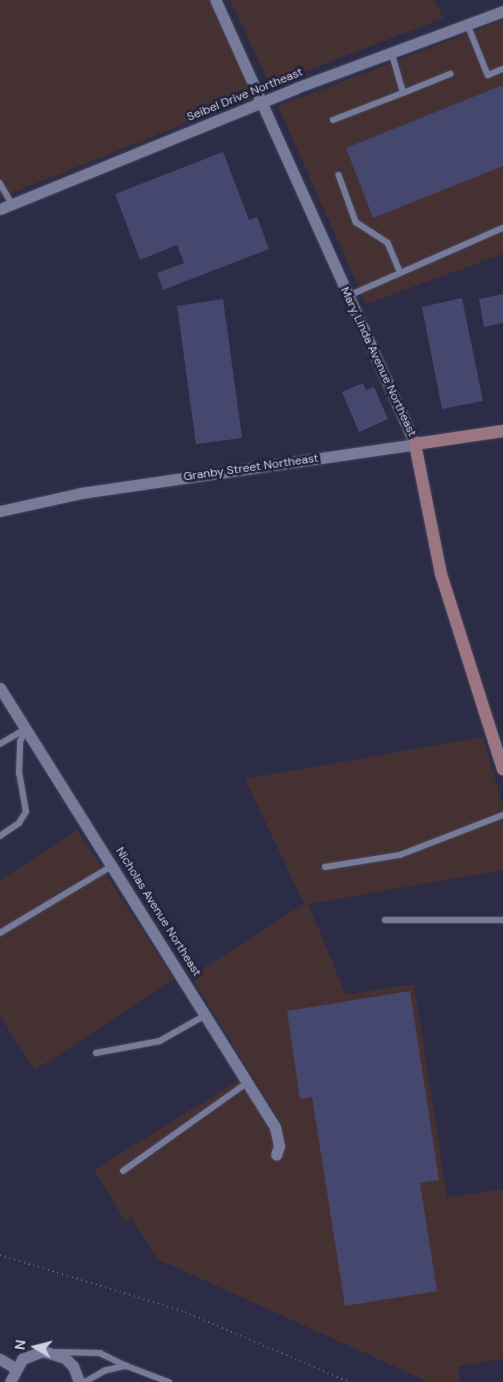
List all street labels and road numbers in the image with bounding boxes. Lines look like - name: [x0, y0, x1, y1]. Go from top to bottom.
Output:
- street label: Seibel Drive Northeast: [185, 65, 305, 125]
- street label: Mary Linda Avenue Northeast: [337, 285, 419, 439]
- street label: Granby Street Northeast: [183, 451, 319, 485]
- street label: Nicholas Avenue Northeast: [112, 845, 204, 979]

